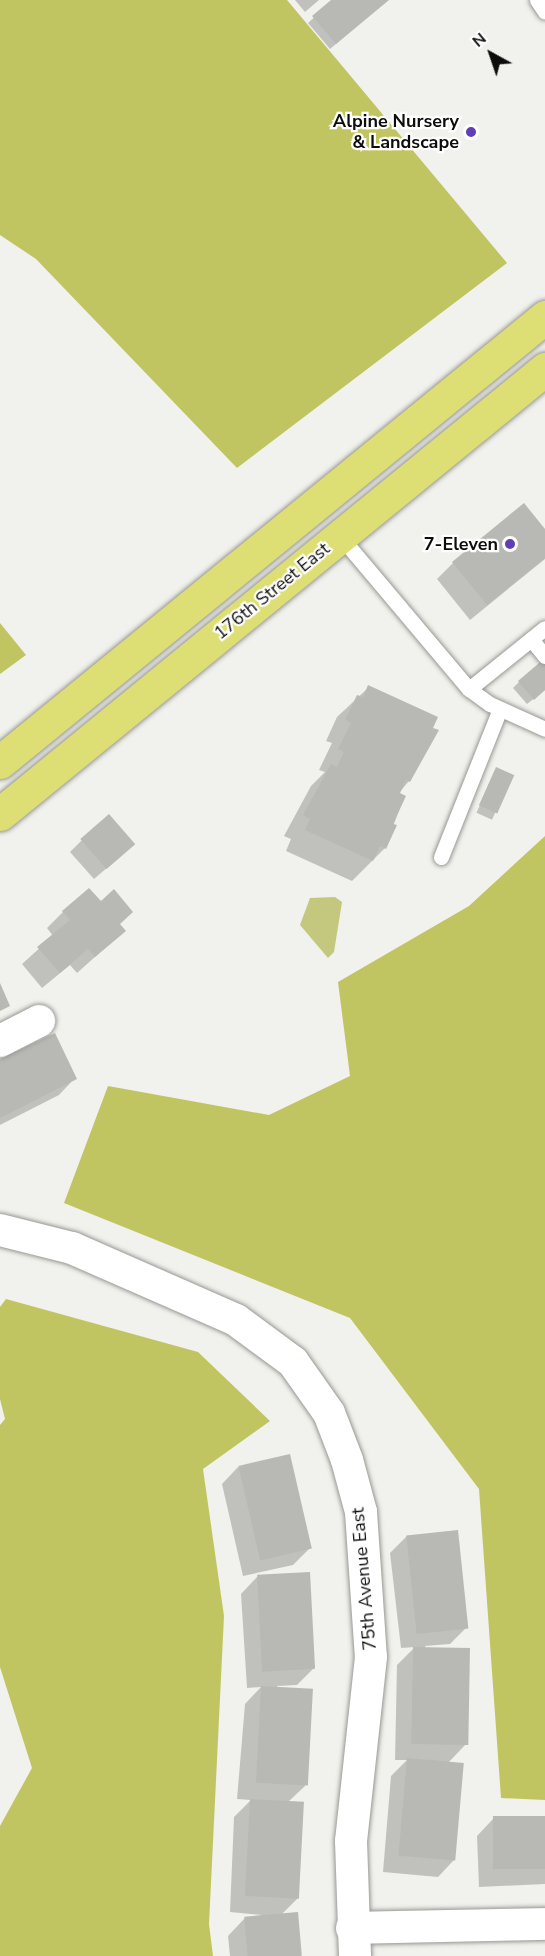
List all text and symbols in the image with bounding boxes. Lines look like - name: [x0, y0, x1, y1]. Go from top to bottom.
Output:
- north arrow: [461, 24, 521, 84]
- text: N: [468, 28, 491, 52]
- place label: Alpine Nursery & Landscape: [333, 111, 459, 154]
- marker: Alpine Nursery & Landscape: [464, 125, 478, 139]
- place label: 7-Eleven: [424, 533, 498, 555]
- marker: 7-Eleven: [503, 537, 517, 551]
- street label: 176th Street East: [210, 538, 334, 644]
- street label: 75th Avenue East: [347, 1507, 381, 1651]

